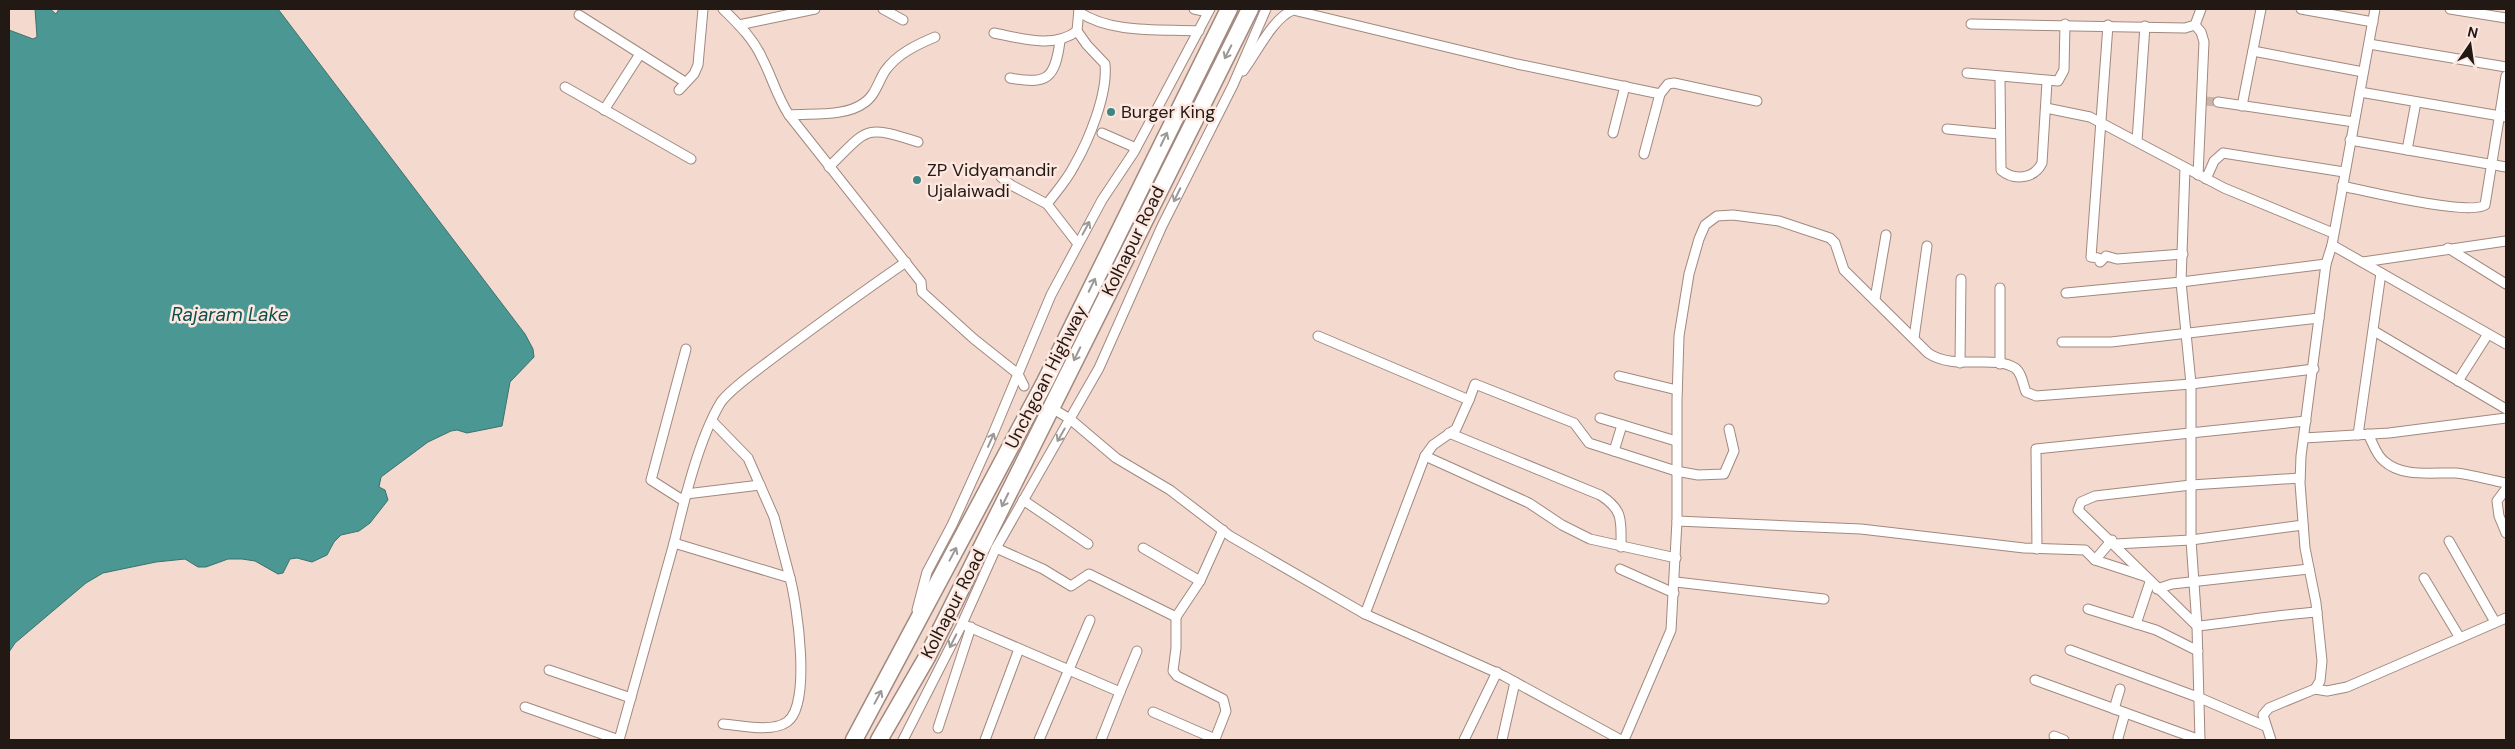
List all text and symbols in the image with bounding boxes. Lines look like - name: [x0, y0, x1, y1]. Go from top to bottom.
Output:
- north arrow: [2445, 20, 2495, 70]
- text: N: [2466, 22, 2480, 42]
- one-way arrow: [1222, 44, 1232, 59]
- place label: Burger King: [1121, 100, 1215, 124]
- marker: Burger King: [1105, 106, 1117, 118]
- one-way arrow: [1160, 132, 1169, 147]
- place label: ZP Vidyamandir Ujalaiwadi: [927, 158, 1058, 203]
- marker: ZP Vidyamandir Ujalaiwadi: [911, 174, 923, 186]
- street label: Kolhapur Road: [1096, 182, 1170, 300]
- one-way arrow: [1172, 187, 1182, 202]
- one-way arrow: [1082, 222, 1092, 236]
- one-way arrow: [1088, 278, 1098, 293]
- street label: Unchgoan Highway: [999, 301, 1093, 453]
- water label: Rajaram Lake: [171, 302, 289, 327]
- one-way arrow: [1072, 346, 1081, 361]
- one-way arrow: [1055, 427, 1065, 442]
- one-way arrow: [986, 433, 996, 448]
- one-way arrow: [1000, 492, 1009, 507]
- street label: Kolhapur Road: [915, 545, 991, 663]
- one-way arrow: [948, 546, 958, 561]
- one-way arrow: [948, 633, 957, 648]
- one-way arrow: [873, 691, 883, 705]

